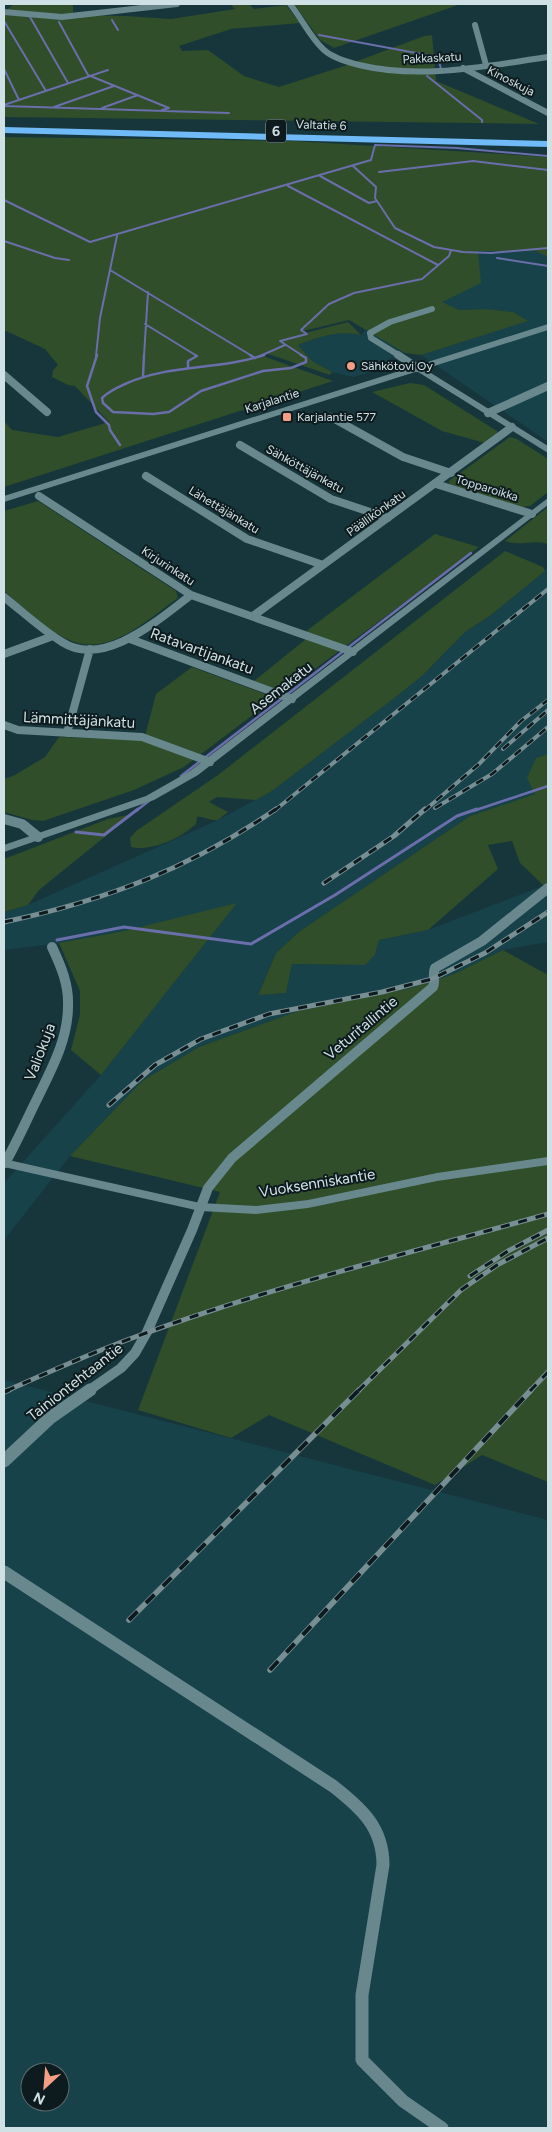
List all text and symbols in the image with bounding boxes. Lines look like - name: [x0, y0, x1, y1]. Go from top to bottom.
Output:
- street label: Pakkaskatu: [402, 49, 462, 67]
- street label: Kinoskuja: [485, 63, 537, 99]
- street label: Valtatie 6: [295, 117, 347, 133]
- road number: 6: [266, 120, 286, 142]
- place label: Sähkötovi Oy: [361, 359, 433, 373]
- marker: Sähkötovi Oy: [345, 360, 357, 372]
- street label: Karjalantie: [243, 386, 301, 416]
- place label: Karjalantie 577: [297, 410, 376, 424]
- marker: Karjalantie 577: [281, 411, 293, 423]
- street label: Sähköttäjänkatu: [264, 442, 346, 496]
- street label: Topparoikka: [454, 472, 520, 504]
- street label: Lähettäjänkatu: [186, 483, 262, 537]
- street label: Päällikönkatu: [344, 487, 408, 539]
- street label: Kirjurinkatu: [139, 544, 197, 588]
- street label: Ratavartijankatu: [148, 624, 256, 678]
- street label: Asemakatu: [246, 658, 316, 718]
- street label: Lämmittäjänkatu: [22, 708, 136, 732]
- street label: Veturitallintie: [321, 992, 401, 1064]
- street label: Valiokuja: [21, 1021, 59, 1083]
- street label: Vuoksenniskantie: [258, 1165, 376, 1201]
- street label: Tainiontehtaantie: [24, 1339, 126, 1425]
- north arrow: [20, 2062, 70, 2112]
- text: N: [31, 2088, 48, 2108]

